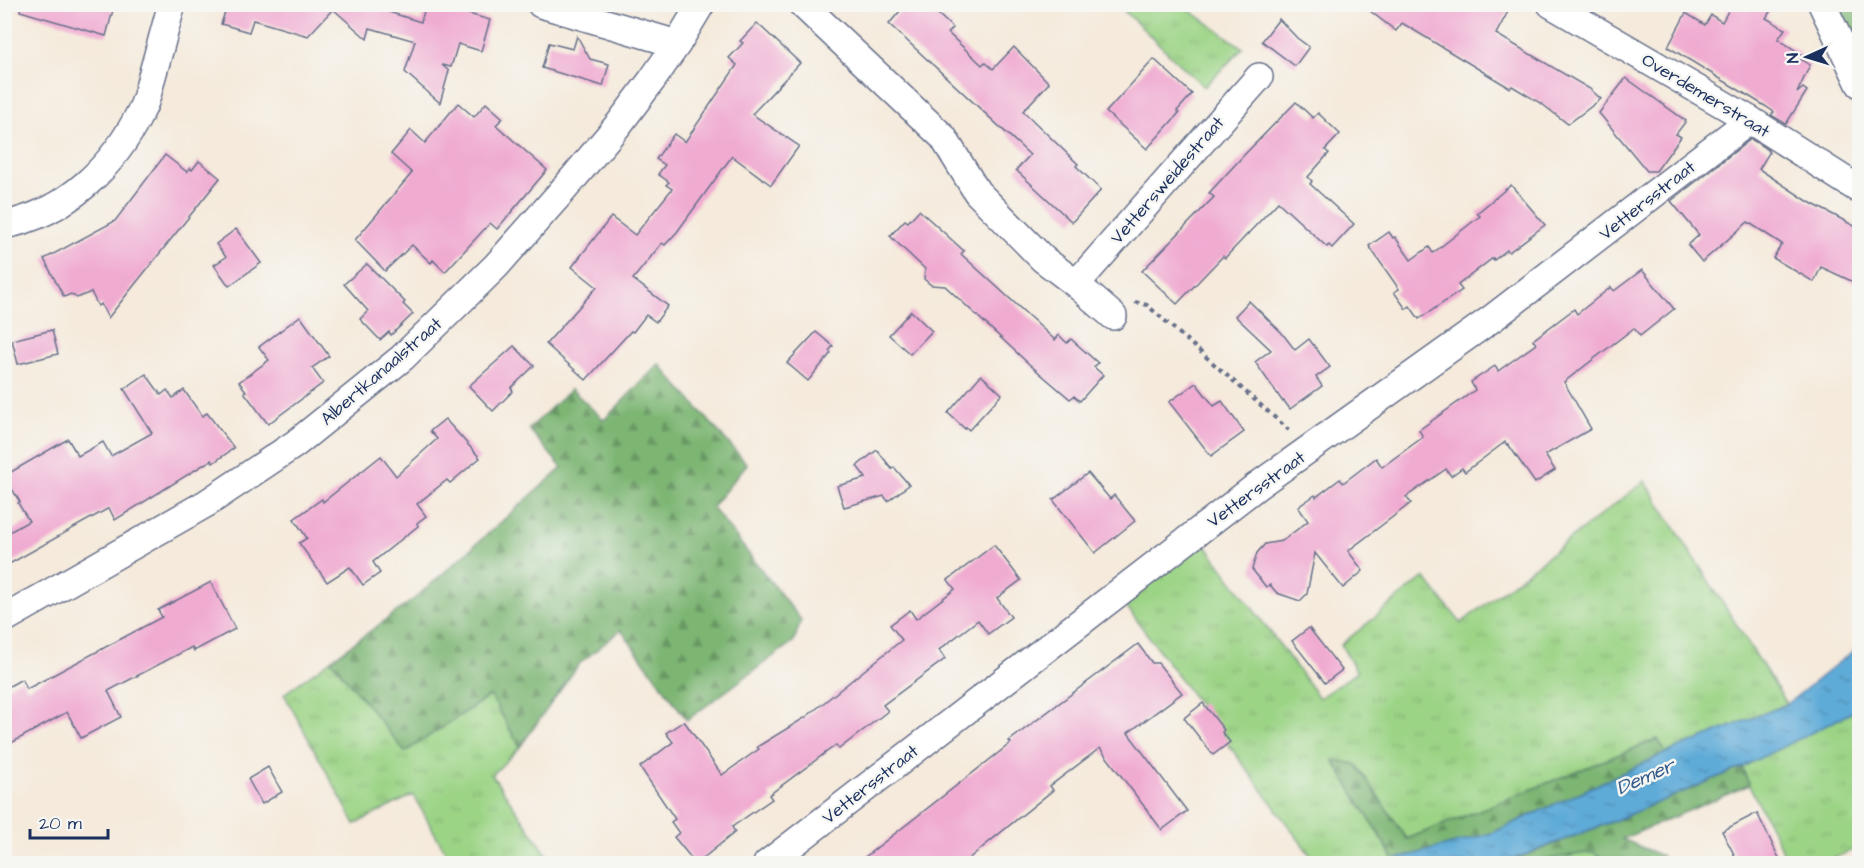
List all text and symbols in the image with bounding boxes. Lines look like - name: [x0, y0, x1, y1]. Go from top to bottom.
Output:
- north arrow: [1777, 27, 1837, 87]
- street label: Overdemerstraat: [1637, 47, 1775, 144]
- text: N: [1782, 52, 1804, 64]
- street label: Vettersweidestraat: [1105, 110, 1230, 250]
- street label: Vettersstraat: [1594, 154, 1701, 246]
- street label: Albertkanaalstraat: [315, 311, 448, 431]
- street label: Vettersstraat: [1202, 445, 1311, 534]
- street label: Vettersstraat: [817, 738, 924, 830]
- water label: Demer: [1612, 751, 1681, 802]
- scale bar: [30, 802, 108, 840]
- text: 20 m: [39, 811, 82, 836]

